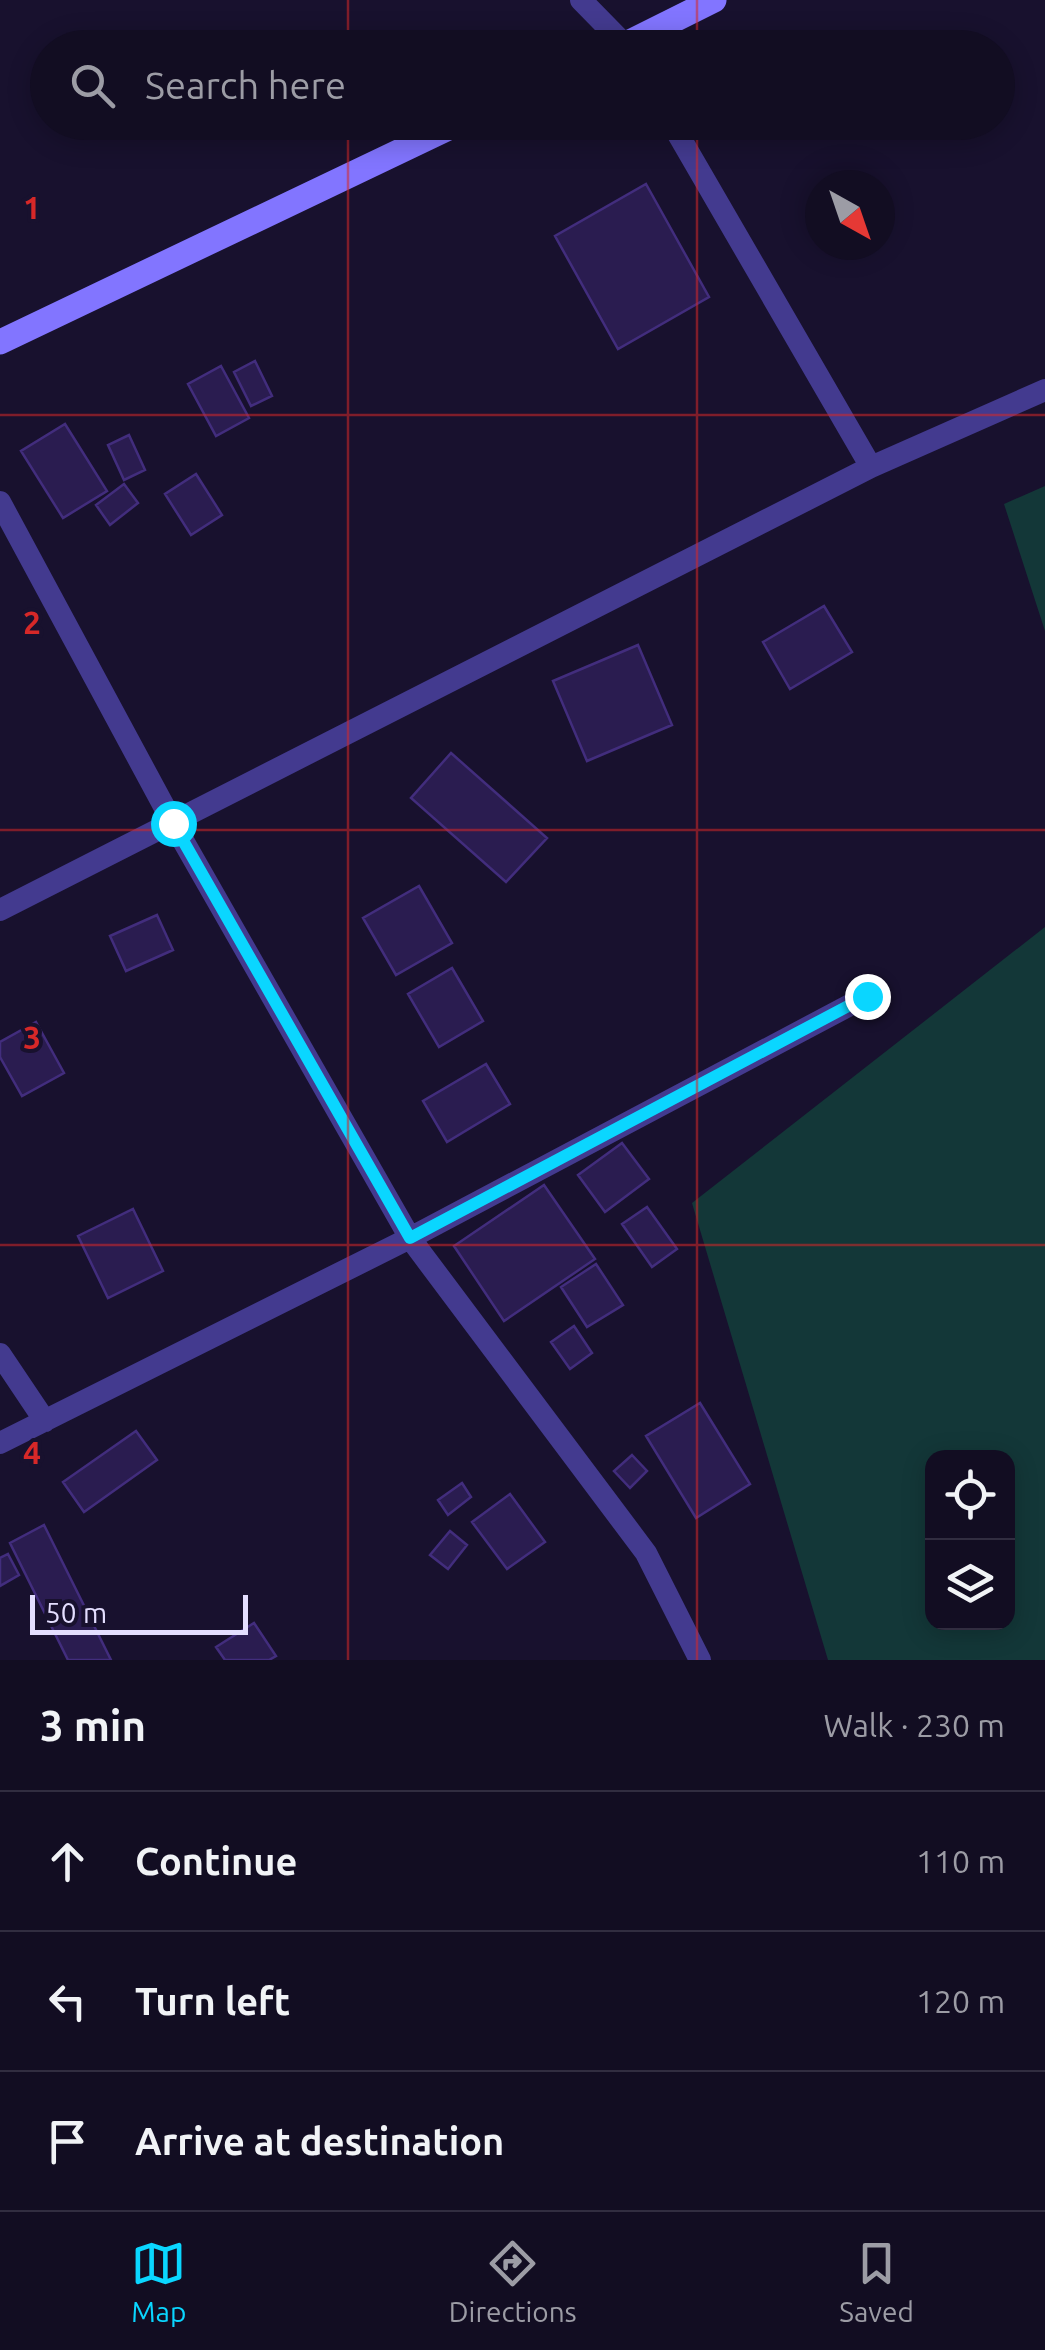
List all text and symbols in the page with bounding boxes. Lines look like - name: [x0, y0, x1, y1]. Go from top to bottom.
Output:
- search box: [30, 30, 1015, 140]
- icon: search: [65, 58, 120, 113]
- text: Search here: [145, 64, 346, 106]
- north arrow: [805, 170, 895, 260]
- text: 1: [23, 189, 41, 225]
- text: 2: [23, 604, 41, 640]
- route start: [151, 801, 197, 847]
- route end: [845, 974, 891, 1020]
- text: 3: [23, 1019, 41, 1055]
- text: 4: [23, 1434, 41, 1470]
- map controls: [925, 1450, 1015, 1630]
- button: locate: [925, 1450, 1015, 1540]
- button: layers: [925, 1540, 1015, 1630]
- scale bar: [30, 1590, 248, 1634]
- text: 50 m: [45, 1597, 107, 1628]
- text: 3 min: [40, 1702, 146, 1749]
- text: Walk · 230 m: [823, 1707, 1005, 1743]
- icon: ahead: [40, 1834, 95, 1889]
- text: Continue: [135, 1840, 297, 1882]
- text: 110 m: [916, 1843, 1005, 1879]
- icon: left: [40, 1974, 95, 2029]
- text: Turn left: [135, 1980, 290, 2022]
- text: 120 m: [916, 1983, 1005, 2019]
- icon: arrive: [40, 2114, 95, 2169]
- text: Arrive at destination: [135, 2120, 504, 2162]
- tab: Map: [131, 2236, 186, 2327]
- tab: Directions: [449, 2236, 577, 2327]
- tab: Saved: [839, 2236, 914, 2327]

